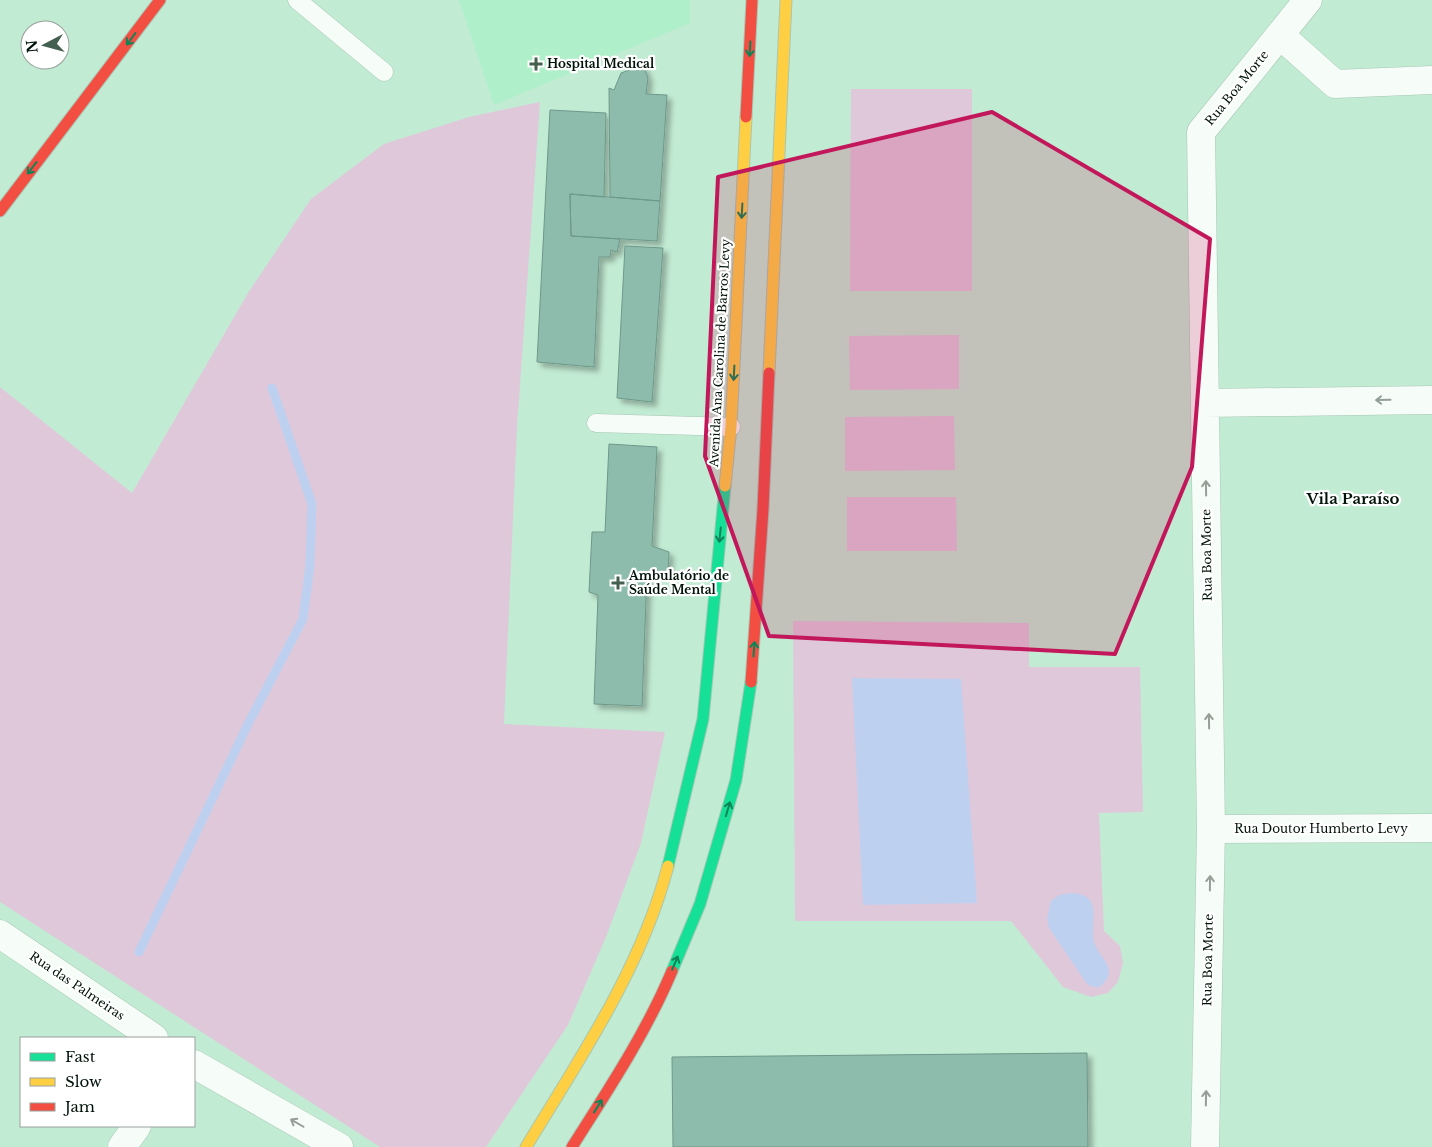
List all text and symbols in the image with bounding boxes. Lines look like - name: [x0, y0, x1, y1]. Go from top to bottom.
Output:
- north arrow: [20, 20, 70, 70]
- one-way arrow: [125, 32, 136, 45]
- text: N: [22, 39, 42, 54]
- one-way arrow: [745, 40, 755, 56]
- street label: Rua Boa Morte: [1202, 47, 1272, 128]
- place label: Hospital Medical: [547, 56, 655, 71]
- marker: Hospital Medical: [529, 57, 543, 71]
- one-way arrow: [27, 161, 38, 174]
- one-way arrow: [737, 203, 746, 219]
- street label: Avenida Ana Carolina de Barros Levy: [706, 238, 733, 469]
- one-way arrow: [729, 365, 739, 381]
- one-way arrow: [1376, 396, 1392, 405]
- one-way arrow: [1201, 481, 1211, 497]
- district label: Vila Paraíso: [1306, 489, 1399, 508]
- street label: Rua Boa Morte: [1198, 509, 1215, 601]
- one-way arrow: [715, 527, 725, 543]
- place label: Ambulatório de Saúde Mental: [628, 568, 729, 597]
- marker: Ambulatório de Saúde Mental: [611, 576, 625, 590]
- one-way arrow: [749, 642, 759, 658]
- one-way arrow: [1204, 713, 1214, 730]
- one-way arrow: [723, 802, 733, 818]
- street label: Rua Doutor Humberto Levy: [1234, 821, 1408, 836]
- one-way arrow: [1205, 876, 1214, 892]
- street label: Rua Boa Morte: [1199, 914, 1216, 1006]
- street label: Rua das Palmeiras: [27, 948, 128, 1023]
- one-way arrow: [671, 956, 680, 971]
- legend: [20, 1037, 195, 1127]
- text: Fast: [65, 1047, 96, 1066]
- text: Slow: [65, 1072, 102, 1091]
- one-way arrow: [1201, 1091, 1210, 1107]
- text: Jam: [63, 1097, 95, 1116]
- one-way arrow: [593, 1099, 603, 1113]
- one-way arrow: [290, 1117, 304, 1127]

